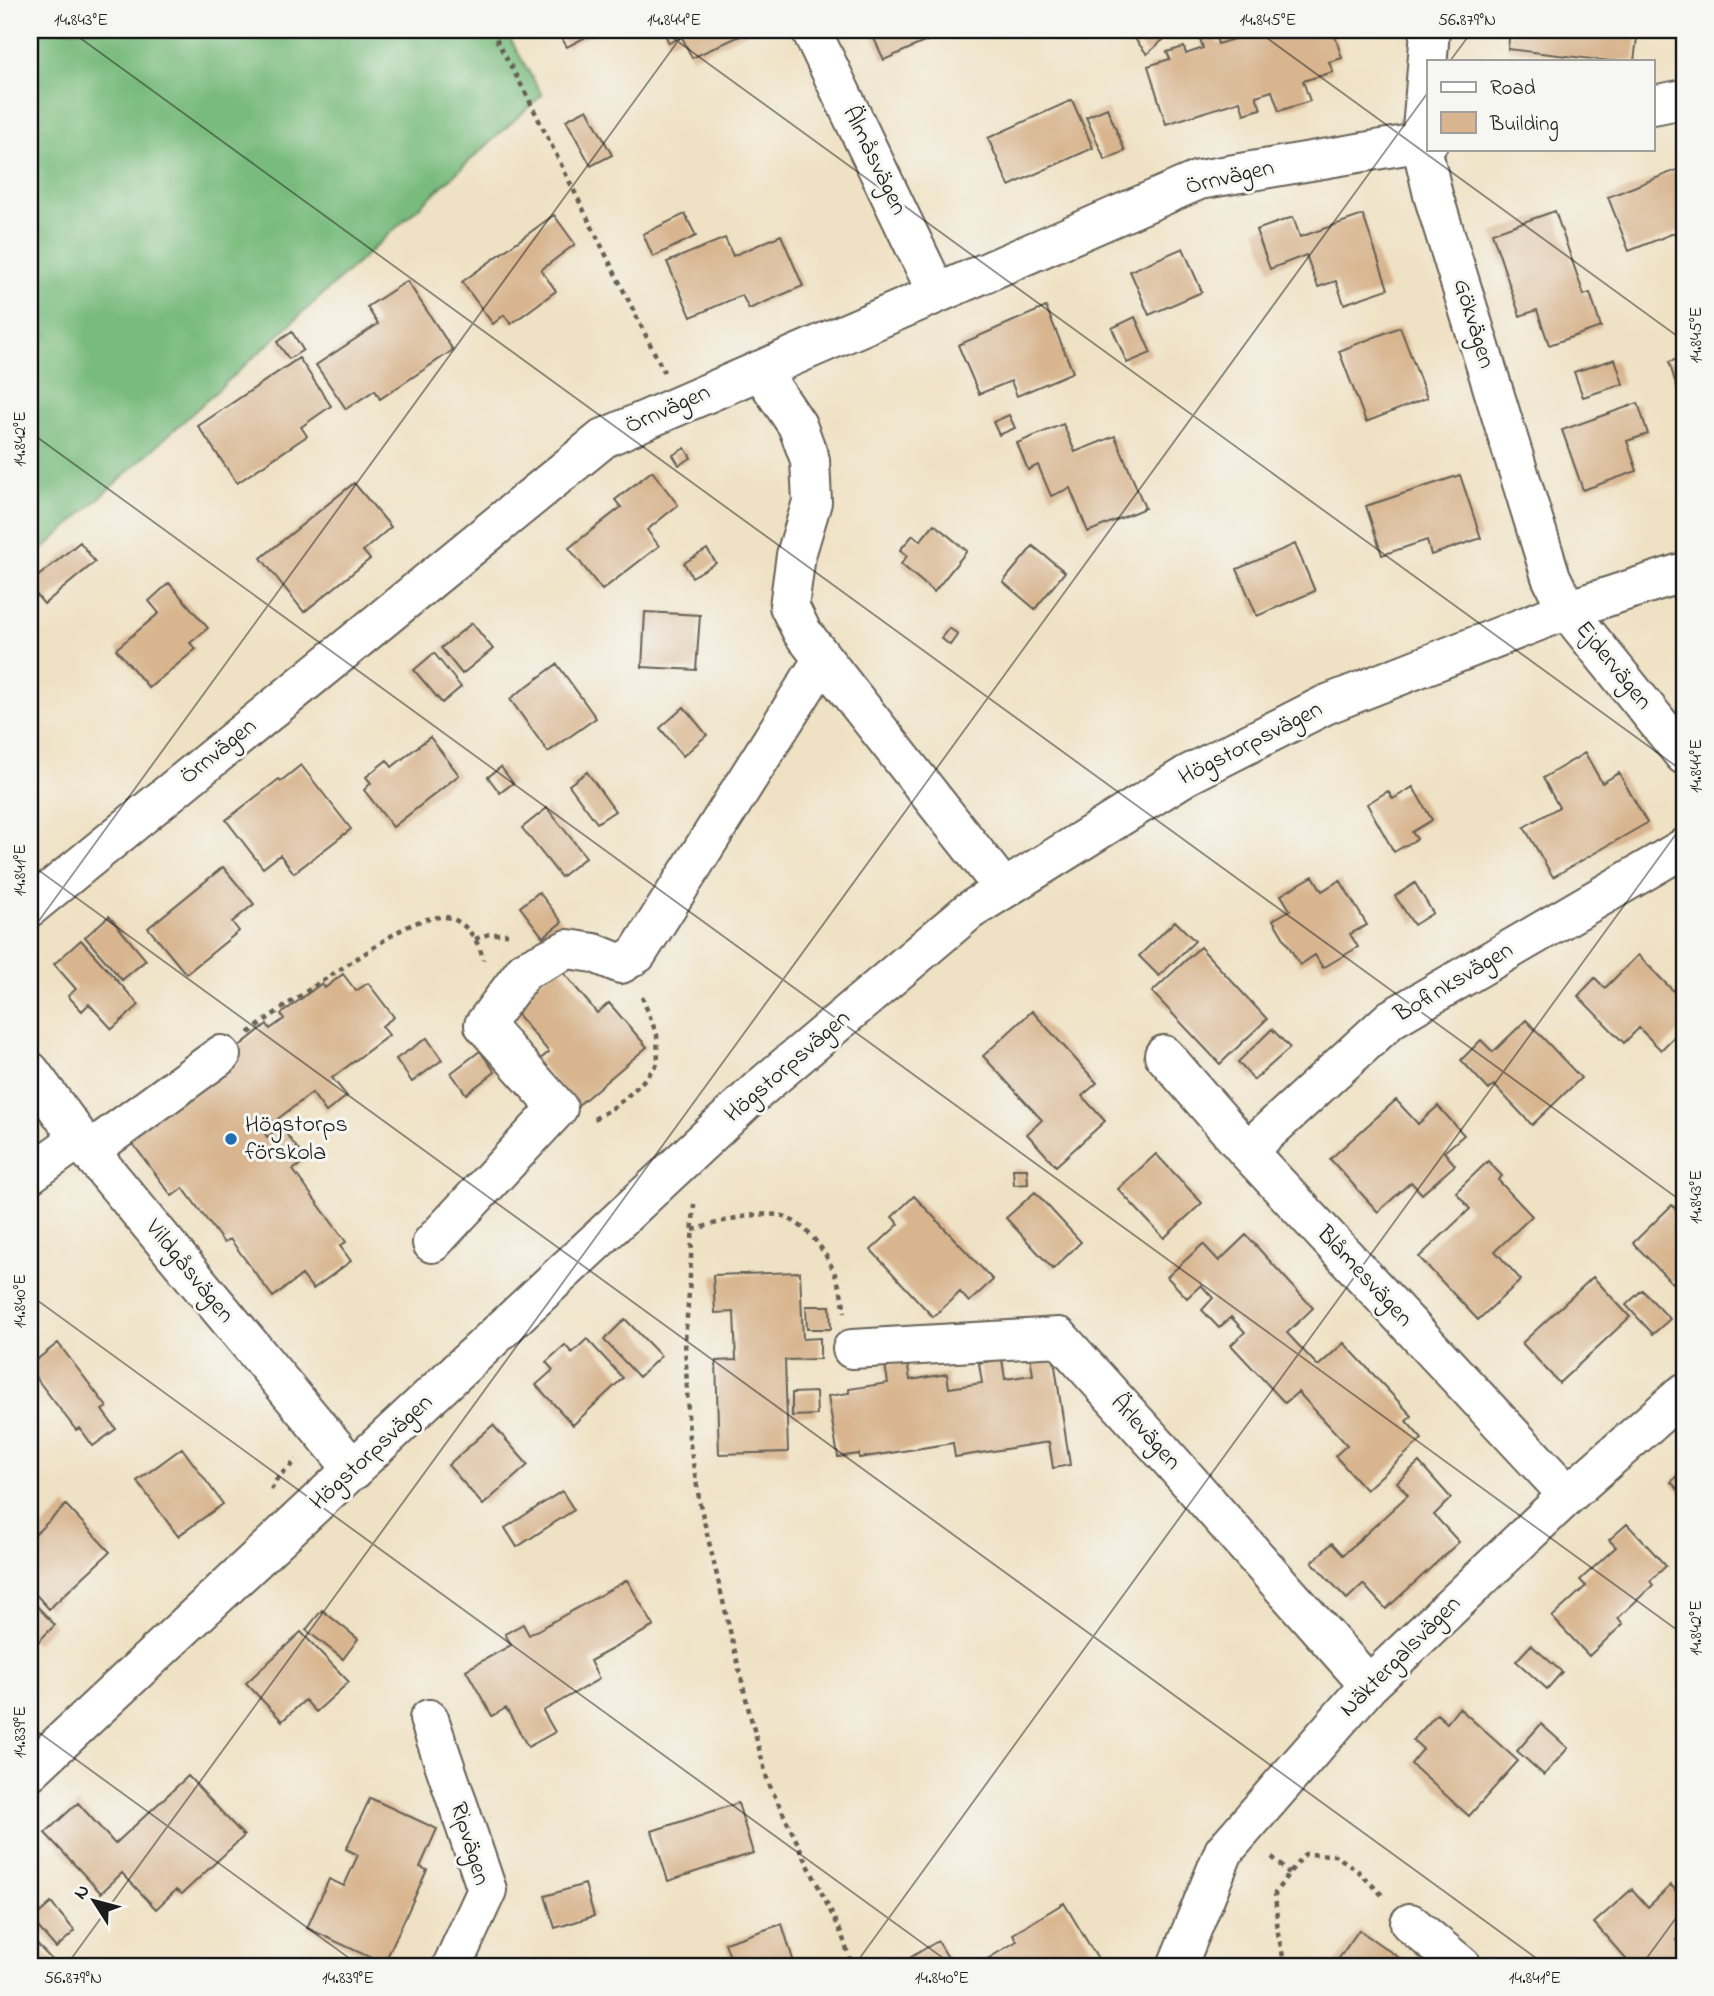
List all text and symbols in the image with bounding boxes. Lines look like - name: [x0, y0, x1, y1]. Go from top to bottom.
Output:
- text: 14.843°E: [54, 8, 108, 34]
- text: 14.844°E: [647, 8, 701, 34]
- text: 14.845°E: [1239, 8, 1297, 34]
- text: 56.879°N: [1438, 8, 1496, 34]
- legend: [1427, 60, 1654, 150]
- text: Road: [1490, 74, 1536, 104]
- street label: Älmåsvägen: [833, 101, 915, 221]
- text: Building: [1489, 110, 1559, 142]
- street label: Örnvägen: [1182, 151, 1278, 205]
- street label: Gökvägen: [1443, 275, 1503, 373]
- text: 14.845°E: [1684, 306, 1710, 364]
- street label: Örnvägen: [620, 376, 716, 444]
- text: 14.842°E: [8, 411, 34, 467]
- street label: Ejdervägen: [1566, 614, 1660, 718]
- street label: Högstorpsvägen: [1173, 693, 1329, 795]
- street label: Örnvägen: [173, 710, 265, 794]
- text: 14.844°E: [1684, 739, 1710, 793]
- text: 14.841°E: [8, 844, 34, 896]
- street label: Bofinksvägen: [1387, 934, 1520, 1033]
- street label: Högstorpsvägen: [717, 1002, 859, 1132]
- place label: Högstorps förskola: [245, 1108, 348, 1171]
- marker: Högstorps förskola: [223, 1131, 239, 1147]
- text: 14.843°E: [1684, 1170, 1710, 1224]
- street label: Vildgåsvägen: [135, 1212, 242, 1332]
- street label: Blåmesvägen: [1307, 1217, 1420, 1336]
- text: 14.840°E: [8, 1274, 34, 1328]
- street label: Högstorpsvägen: [302, 1386, 442, 1520]
- street label: Ärlevägen: [1101, 1387, 1189, 1479]
- street label: Näktergalsvägen: [1332, 1588, 1470, 1726]
- text: 14.842°E: [1684, 1600, 1710, 1656]
- text: 14.839°E: [8, 1706, 34, 1758]
- street label: Ripvägen: [440, 1798, 498, 1890]
- north arrow: [60, 1867, 130, 1937]
- text: N: [68, 1879, 97, 1906]
- text: 56.879°N: [44, 1966, 102, 1992]
- text: 14.839°E: [322, 1966, 374, 1992]
- text: 14.840°E: [915, 1966, 969, 1992]
- text: 14.841°E: [1509, 1966, 1561, 1992]

